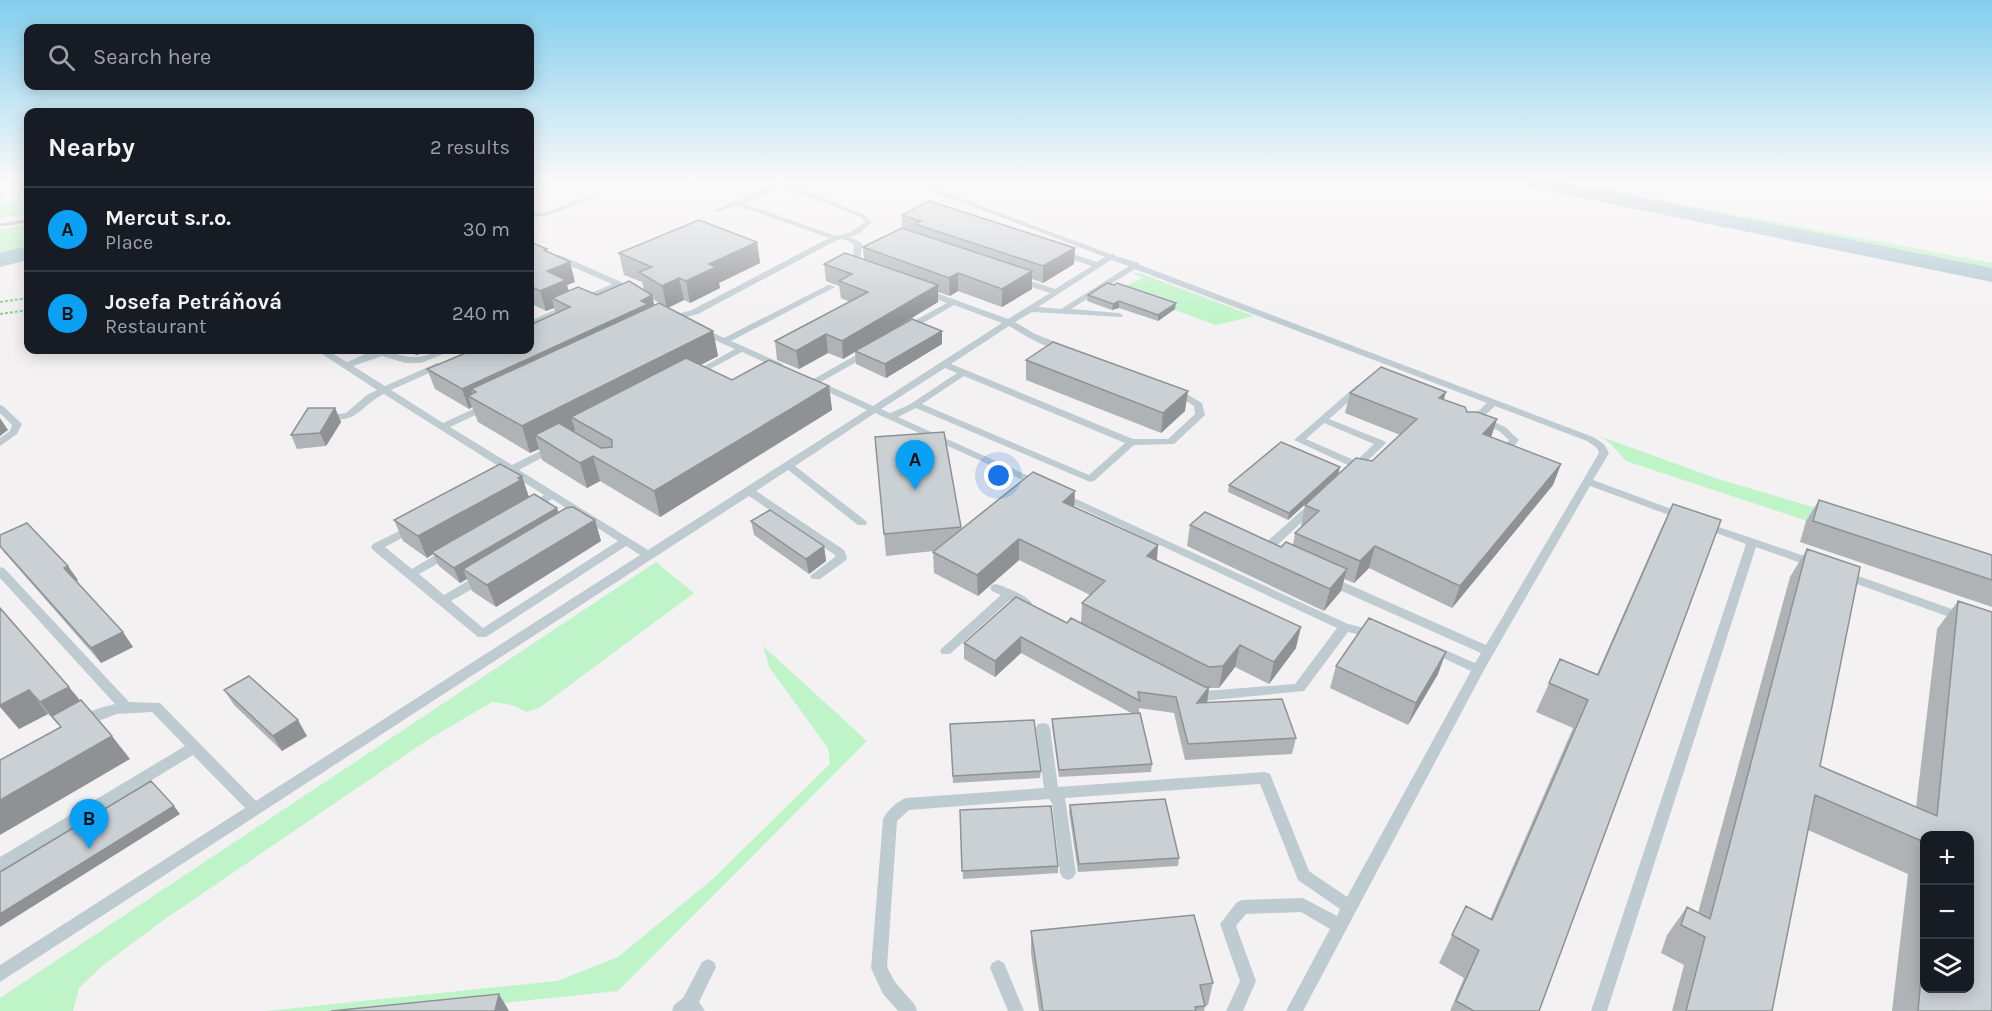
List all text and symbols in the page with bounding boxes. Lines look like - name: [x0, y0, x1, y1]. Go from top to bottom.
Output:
- search box: [24, 24, 534, 90]
- icon: search: [45, 41, 78, 74]
- text: Search here: [93, 44, 211, 70]
- text: Nearby: [48, 132, 135, 163]
- text: 2 results: [430, 136, 510, 159]
- text: Mercut s.r.o.: [105, 205, 231, 231]
- text: A: [61, 218, 74, 241]
- text: 30 m: [463, 218, 510, 241]
- text: Place: [105, 231, 153, 254]
- text: Josefa Petráňová: [105, 289, 282, 315]
- text: B: [61, 302, 74, 325]
- text: 240 m: [452, 302, 510, 325]
- text: Restaurant: [105, 315, 207, 338]
- pin: A: [896, 440, 934, 490]
- your location: [984, 461, 1013, 490]
- pin: B: [70, 800, 109, 849]
- map controls: [1920, 831, 1974, 993]
- button: +: [1920, 831, 1974, 885]
- button: −: [1920, 885, 1974, 939]
- button: layers: [1920, 939, 1974, 993]

